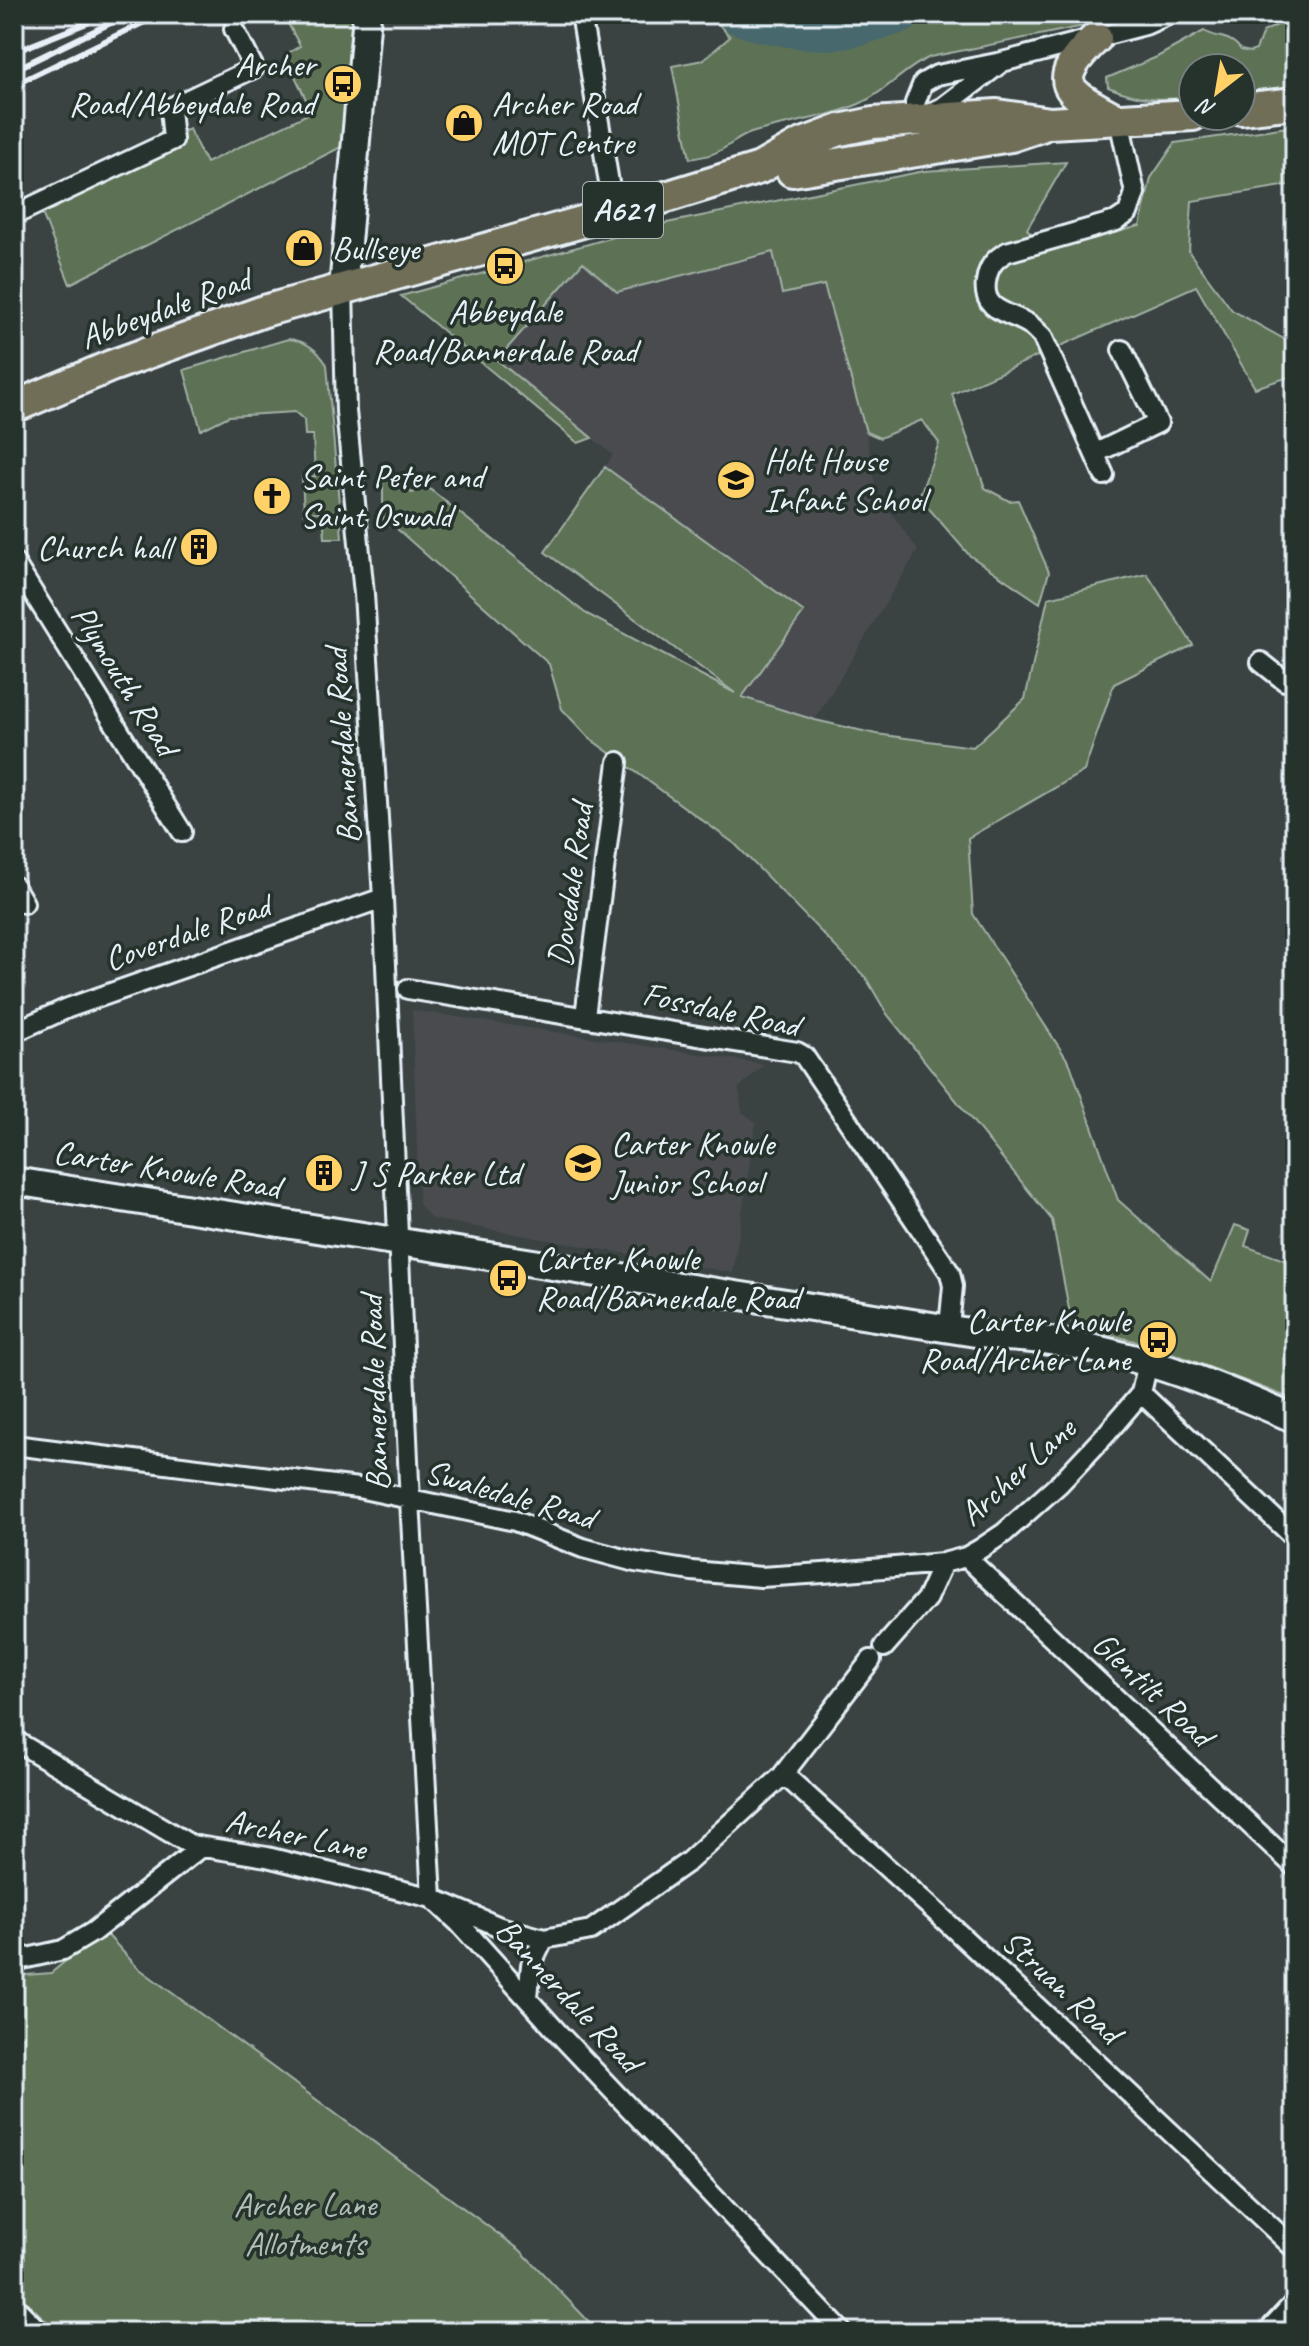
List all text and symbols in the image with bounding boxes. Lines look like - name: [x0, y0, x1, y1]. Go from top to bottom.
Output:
- place label: Archer Road/Abbeydale Road: [69, 43, 320, 125]
- north arrow: [1177, 52, 1257, 132]
- bus stop icon: Archer Road/Abbeydale Road: [322, 63, 364, 105]
- place label: Archer Road MOT Centre: [492, 82, 643, 164]
- text: N: [1191, 91, 1220, 124]
- shop icon: Archer Road MOT Centre: [443, 102, 485, 144]
- road number: A621: [583, 182, 663, 238]
- shop icon: Bullseye: [283, 227, 325, 269]
- place label: Bullseye: [332, 227, 421, 270]
- bus stop icon: Abbeydale Road/Bannerdale Road: [484, 245, 526, 287]
- street label: Abbeydale Road: [74, 256, 260, 359]
- place label: Abbeydale Road/Bannerdale Road: [373, 290, 642, 372]
- place label: Holt House Infant School: [764, 439, 932, 521]
- place label: Saint Peter and Saint Oswald: [300, 455, 488, 537]
- school or university icon: Holt House Infant School: [715, 459, 757, 501]
- church icon: Saint Peter and Saint Oswald: [251, 475, 293, 517]
- place label: Church hall: [37, 526, 177, 569]
- building icon: Church hall: [178, 526, 220, 568]
- street label: Plymouth Road: [62, 596, 191, 767]
- street label: Bannerdale Road: [313, 642, 370, 845]
- street label: Dovedale Road: [537, 796, 603, 969]
- street label: Coverdale Road: [99, 882, 281, 980]
- street label: Fossdale Road: [639, 971, 809, 1048]
- place label: Carter Knowle Junior School: [609, 1122, 777, 1204]
- street label: Carter Knowle Road: [51, 1130, 288, 1209]
- school or university icon: Carter Knowle Junior School: [562, 1142, 604, 1184]
- building icon: J S Parker Ltd: [303, 1152, 345, 1194]
- place label: J S Parker Ltd: [350, 1152, 526, 1195]
- place label: Carter Knowle Road/Bannerdale Road: [536, 1237, 805, 1319]
- bus stop icon: Carter Knowle Road/Bannerdale Road: [487, 1257, 529, 1299]
- street label: Bannerdale Road: [349, 1290, 399, 1492]
- place label: Carter Knowle Road/Archer Lane: [920, 1299, 1133, 1381]
- bus stop icon: Carter Knowle Road/Archer Lane: [1137, 1319, 1179, 1361]
- street label: Archer Lane: [950, 1406, 1086, 1535]
- street label: Swaledale Road: [420, 1449, 605, 1540]
- street label: Glentilt Road: [1083, 1622, 1226, 1759]
- street label: Archer Lane: [222, 1798, 372, 1870]
- street label: Bannerdale Road: [486, 1909, 655, 2085]
- street label: Struan Road: [993, 1920, 1134, 2056]
- park label: Archer Lane Allotments: [234, 2183, 378, 2265]

